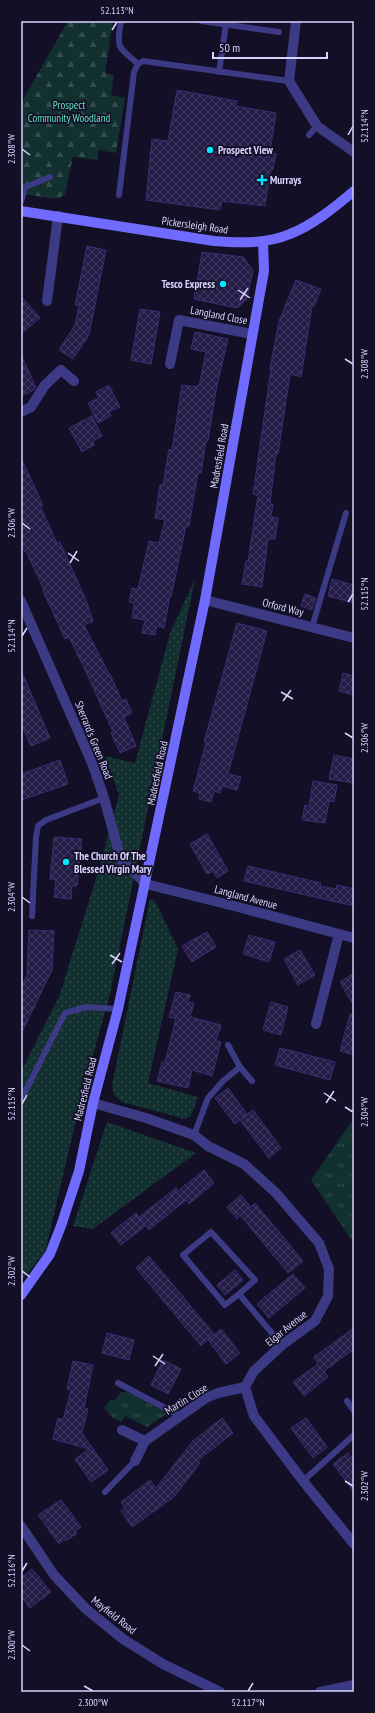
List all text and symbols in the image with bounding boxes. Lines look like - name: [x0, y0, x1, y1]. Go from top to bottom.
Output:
- text: 52.113°N: [100, 4, 134, 17]
- scale bar: [213, 34, 327, 60]
- text: 50 m: [219, 40, 240, 55]
- park label: Prospect Community Woodland: [28, 98, 111, 125]
- text: 52.114°N: [358, 109, 371, 143]
- text: 2.308°W: [5, 134, 18, 164]
- place label: Prospect View: [218, 143, 273, 157]
- marker: Prospect View: [205, 145, 215, 155]
- place label: Murrays: [270, 173, 302, 187]
- marker: Murrays: [257, 175, 267, 185]
- street label: Pickersleigh Road: [161, 213, 229, 237]
- place label: Tesco Express: [161, 277, 215, 291]
- marker: Tesco Express: [218, 279, 228, 289]
- street label: Langland Close: [189, 303, 249, 327]
- text: 2.308°W: [358, 349, 371, 379]
- street label: Madresfield Road: [206, 422, 232, 489]
- text: 2.306°W: [5, 508, 18, 538]
- text: 52.115°N: [358, 577, 371, 611]
- street label: Orford Way: [261, 595, 306, 619]
- text: 52.114°N: [5, 619, 18, 653]
- street label: Sherrard's Green Road: [72, 699, 116, 781]
- text: 2.306°W: [358, 723, 371, 753]
- street label: Madresfield Road: [143, 739, 171, 806]
- place label: The Church Of The Blessed Virgin Mary: [74, 849, 152, 876]
- marker: The Church Of The Blessed Virgin Mary: [61, 857, 71, 867]
- text: 2.304°W: [5, 882, 18, 912]
- street label: Langland Avenue: [213, 882, 280, 912]
- street label: Madresfield Road: [70, 1055, 100, 1122]
- text: 52.115°N: [5, 1087, 18, 1121]
- text: 2.304°W: [358, 1097, 371, 1127]
- text: 2.302°W: [5, 1256, 18, 1286]
- street label: Elgar Avenue: [262, 1307, 310, 1349]
- street label: Martin Close: [162, 1380, 210, 1418]
- text: 2.302°W: [358, 1471, 371, 1501]
- text: 52.116°N: [5, 1554, 18, 1588]
- street label: Mayfield Road: [89, 1593, 139, 1637]
- text: 2.300°W: [5, 1630, 18, 1660]
- text: 2.300°W: [78, 1696, 108, 1709]
- text: 52.117°N: [231, 1696, 265, 1709]

